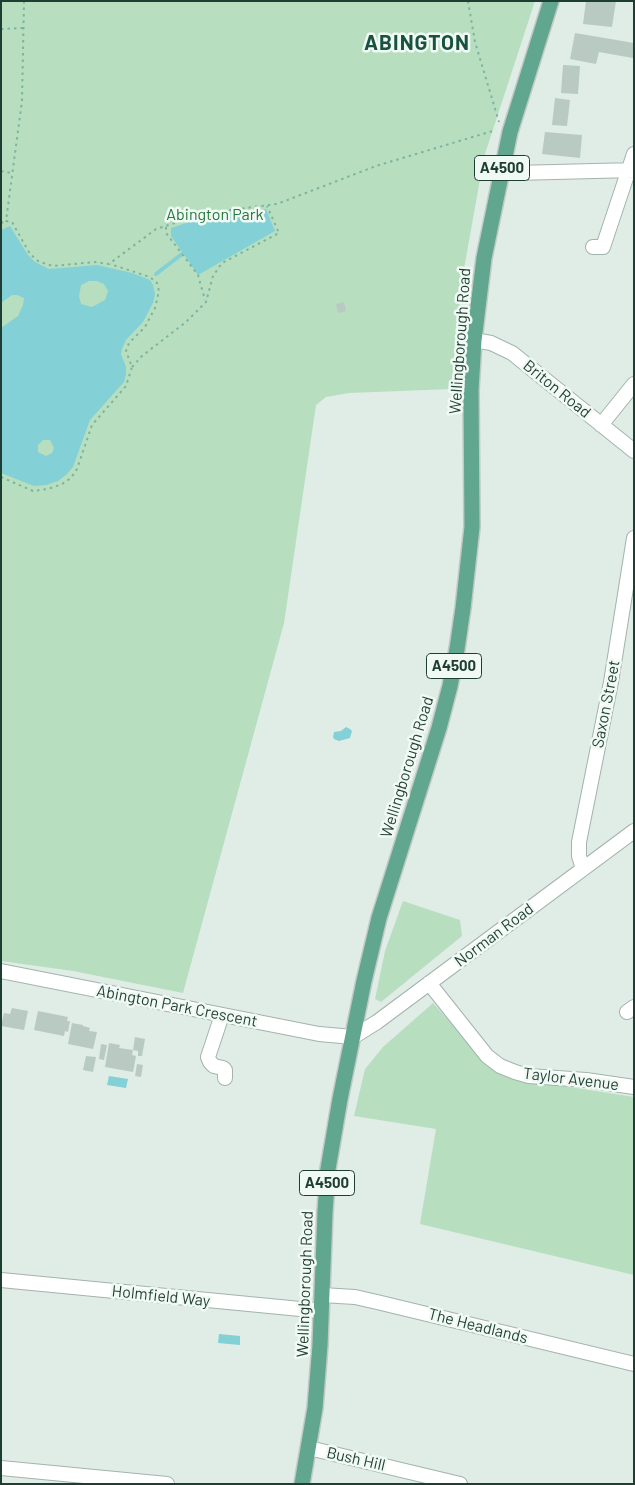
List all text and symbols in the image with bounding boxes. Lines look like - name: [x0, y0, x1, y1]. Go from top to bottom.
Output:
- district label: ABINGTON: [363, 30, 471, 56]
- road number: A4500: [474, 156, 530, 180]
- park label: Abington Park: [166, 205, 264, 225]
- street label: Wellingborough Road: [445, 267, 475, 415]
- street label: Briton Road: [519, 356, 595, 422]
- road number: A4500: [426, 654, 482, 678]
- street label: Saxon Street: [588, 658, 624, 750]
- street label: Wellingborough Road: [376, 694, 438, 840]
- street label: Norman Road: [451, 899, 537, 971]
- street label: Abington Park Crescent: [95, 981, 259, 1031]
- street label: Taylor Avenue: [522, 1064, 620, 1094]
- road number: A4500: [300, 1170, 354, 1196]
- street label: Wellingborough Road: [293, 1210, 317, 1358]
- street label: Holmfield Way: [111, 1281, 211, 1311]
- street label: The Headlands: [426, 1304, 530, 1348]
- street label: Bush Hill: [325, 1443, 387, 1475]

